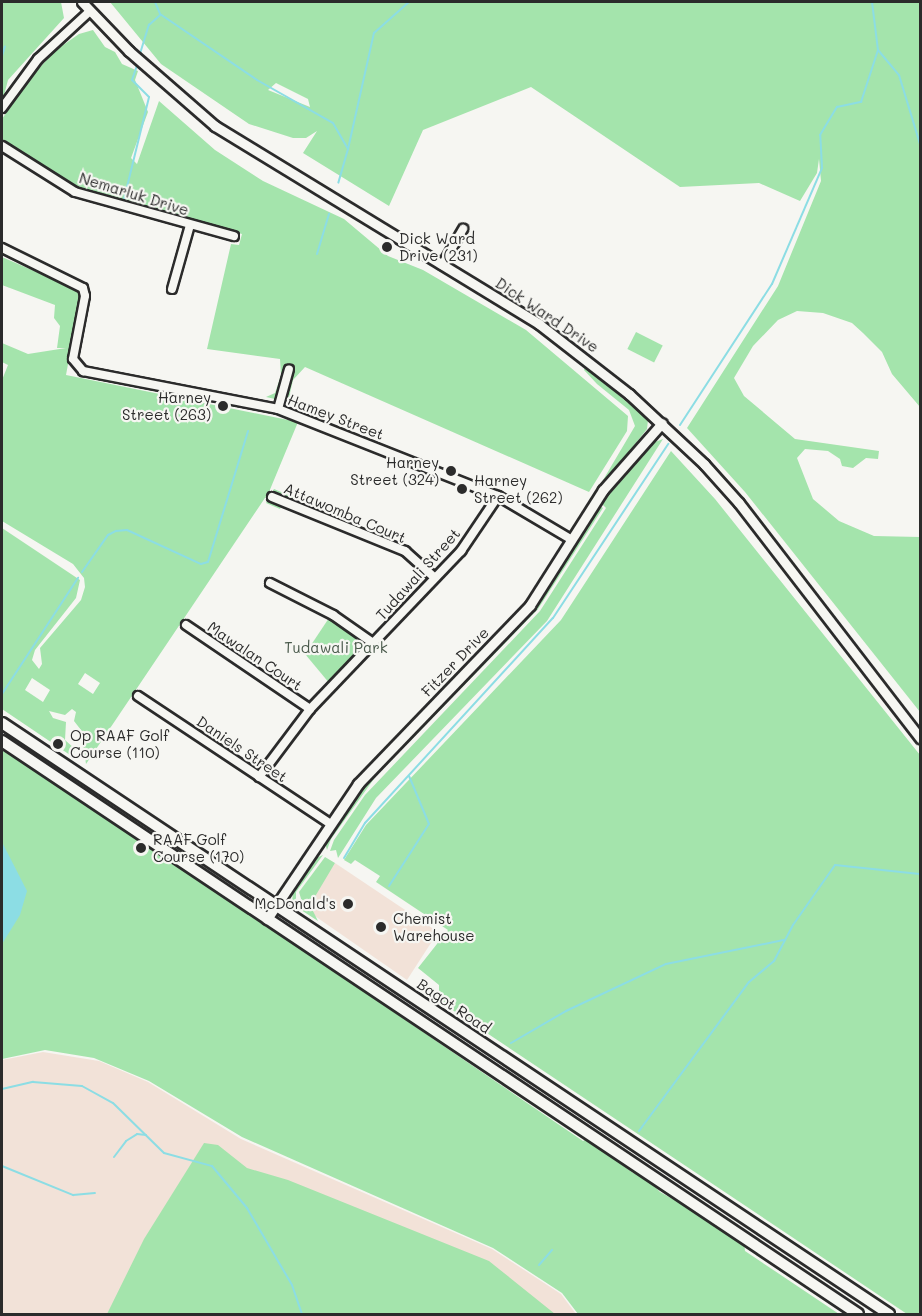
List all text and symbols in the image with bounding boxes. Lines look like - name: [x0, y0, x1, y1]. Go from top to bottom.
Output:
- street label: Nemarluk Drive: [77, 169, 191, 219]
- place label: Dick Ward Drive (231): [399, 229, 477, 264]
- marker: Dick Ward Drive (231): [380, 240, 394, 254]
- street label: Dick Ward Drive: [492, 274, 602, 356]
- place label: Harney Street (263): [122, 388, 211, 423]
- street label: Hamey Street: [285, 390, 387, 444]
- marker: Harney Street (263): [216, 399, 230, 413]
- place label: Harney Street (324): [350, 453, 439, 488]
- marker: Harney Street (324): [444, 464, 458, 478]
- place label: Harney Street (262): [474, 471, 563, 506]
- street label: Attawomba Court: [281, 479, 409, 547]
- marker: Harney Street (262): [455, 482, 469, 496]
- street label: Tudawali Street: [372, 524, 464, 624]
- street label: Mawalan Court: [204, 618, 306, 694]
- street label: Fitzer Drive: [418, 624, 492, 700]
- park label: Tudawali Park: [284, 639, 388, 657]
- street label: Daniels Street: [193, 712, 291, 786]
- place label: Op RAAF Golf Course (110): [70, 726, 169, 761]
- marker: Op RAAF Golf Course (110): [51, 737, 65, 751]
- place label: RAAF Golf Course (170): [153, 830, 244, 865]
- marker: RAAF Golf Course (170): [134, 841, 148, 855]
- place label: McDonald's: [254, 895, 336, 913]
- marker: McDonald's: [341, 897, 355, 911]
- place label: Chemist Warehouse: [393, 909, 474, 944]
- marker: Chemist Warehouse: [374, 920, 388, 934]
- street label: Bagot Road: [414, 975, 494, 1037]

